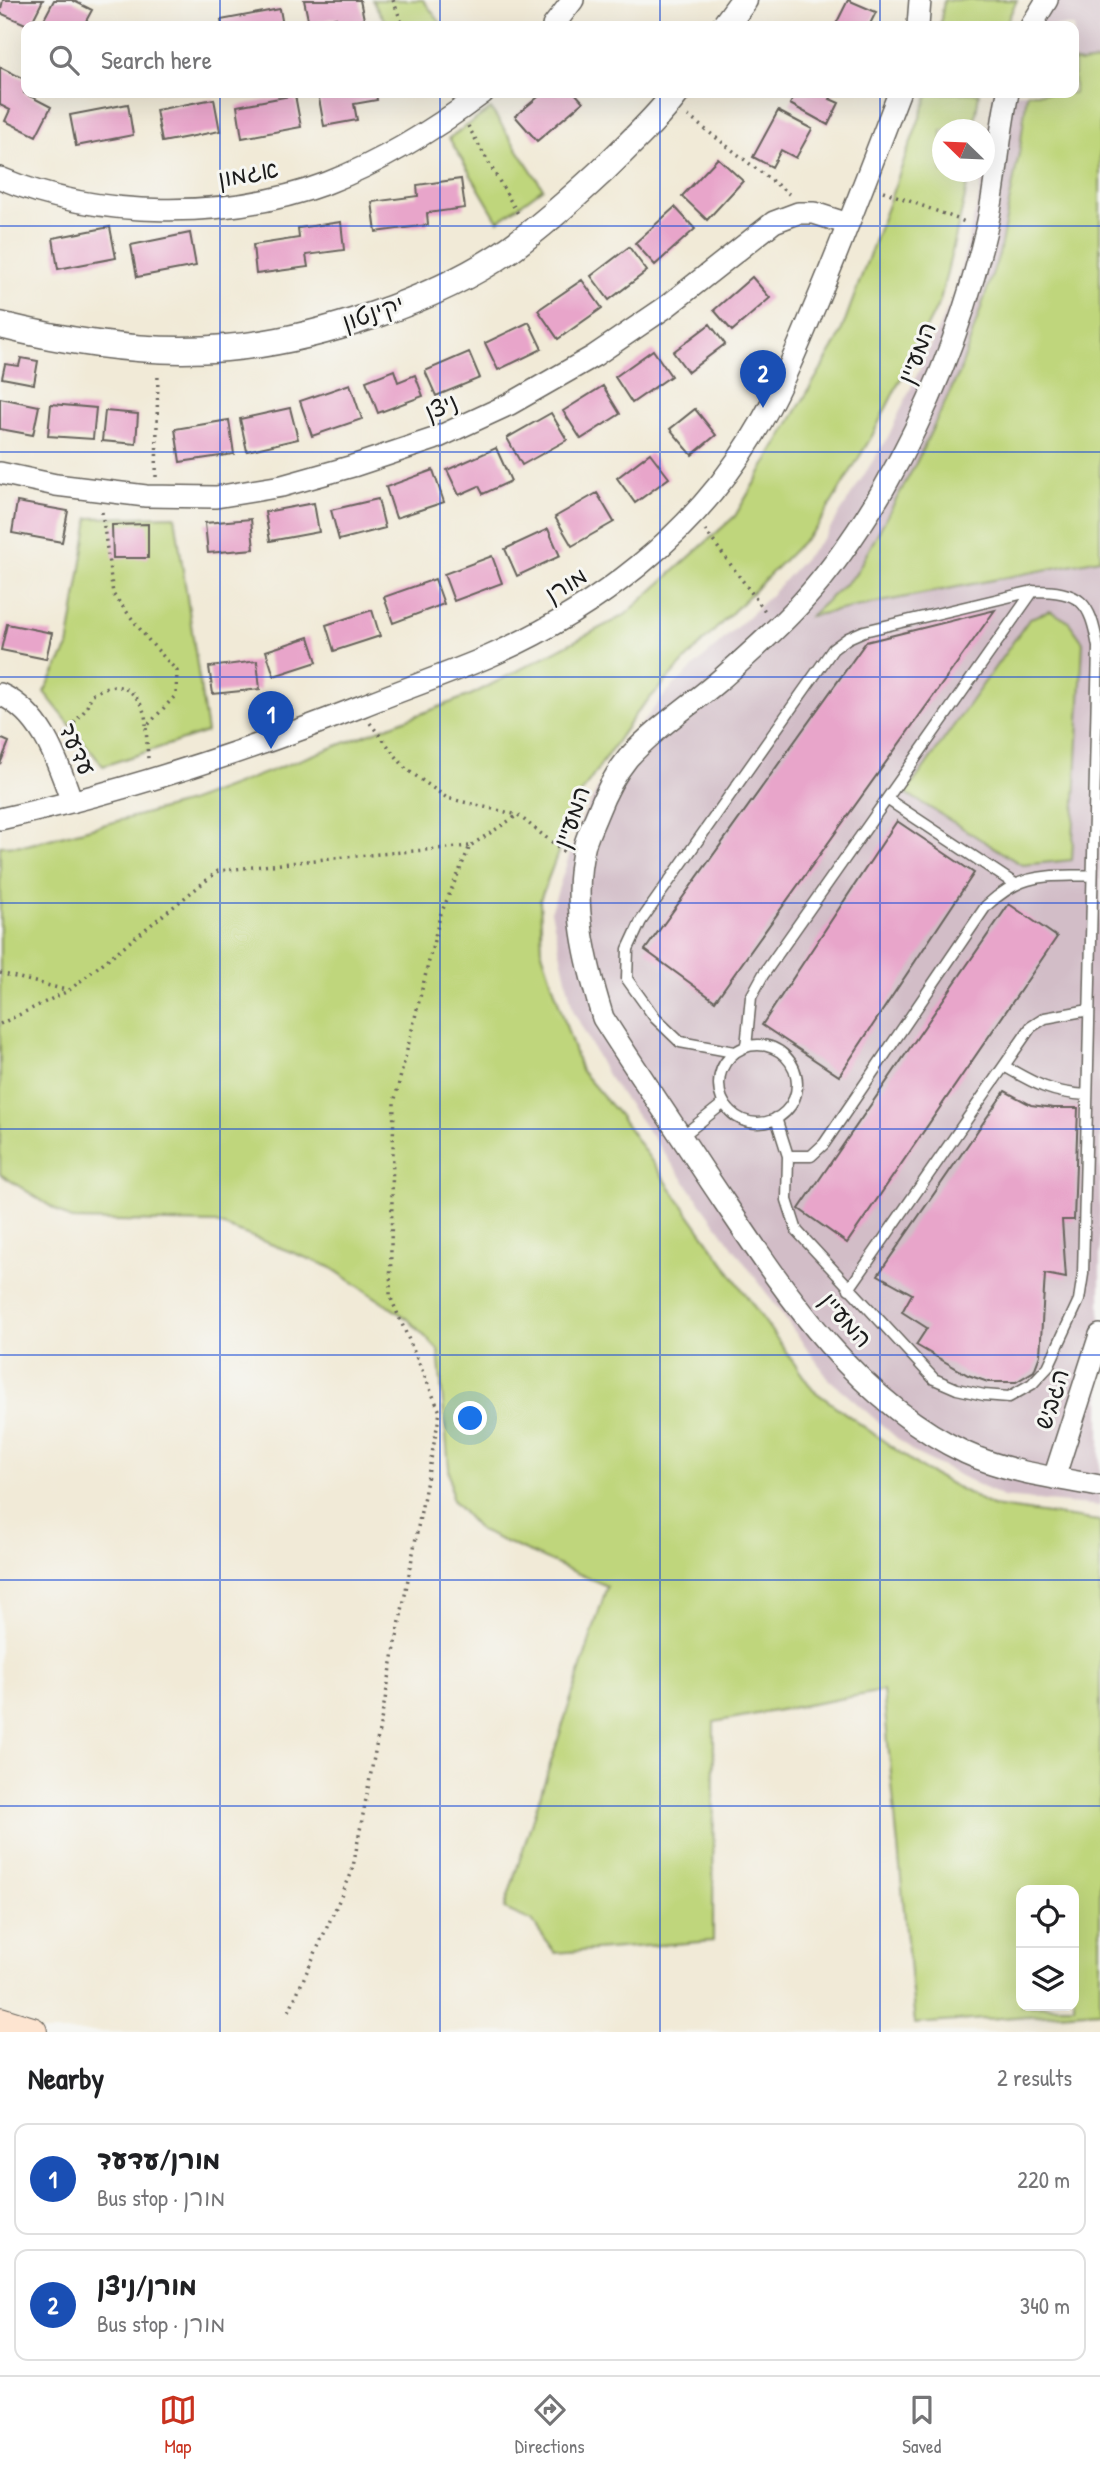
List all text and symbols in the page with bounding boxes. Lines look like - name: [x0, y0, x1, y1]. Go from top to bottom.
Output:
- search box: [21, 21, 1079, 98]
- icon: search: [45, 41, 83, 79]
- text: Search here: [101, 42, 212, 77]
- north arrow: [932, 119, 995, 182]
- street label: אגמון: [215, 152, 281, 194]
- street label: יקינטון: [338, 287, 408, 337]
- street label: המעיין: [889, 317, 943, 388]
- pin: 2: [740, 350, 786, 408]
- street label: ניצן: [419, 385, 462, 427]
- street label: מורן: [538, 559, 593, 609]
- pin: 1: [248, 691, 294, 749]
- street label: עדעד: [52, 717, 104, 780]
- street label: המעיין: [545, 781, 597, 852]
- street label: המעיין: [814, 1285, 880, 1354]
- street label: הגביש: [1026, 1364, 1076, 1433]
- your location: [453, 1401, 487, 1435]
- map controls: [1016, 1885, 1079, 2011]
- button: locate: [1016, 1885, 1079, 1948]
- button: layers: [1016, 1948, 1079, 2011]
- text: Nearby: [28, 2058, 104, 2098]
- text: 2 results: [997, 2062, 1072, 2093]
- text: מורן/עדעד: [97, 2142, 220, 2177]
- text: 1: [49, 2164, 57, 2195]
- text: 220 m: [1017, 2164, 1070, 2195]
- text: Bus stop · מורן: [97, 2182, 225, 2213]
- text: מורן/ניצן: [97, 2268, 197, 2303]
- text: 2: [48, 2290, 58, 2321]
- text: 340 m: [1020, 2290, 1070, 2321]
- text: Bus stop · מורן: [97, 2308, 225, 2339]
- tab: Map: [159, 2391, 197, 2459]
- tab: Directions: [515, 2391, 585, 2459]
- tab: Saved: [902, 2391, 941, 2459]

